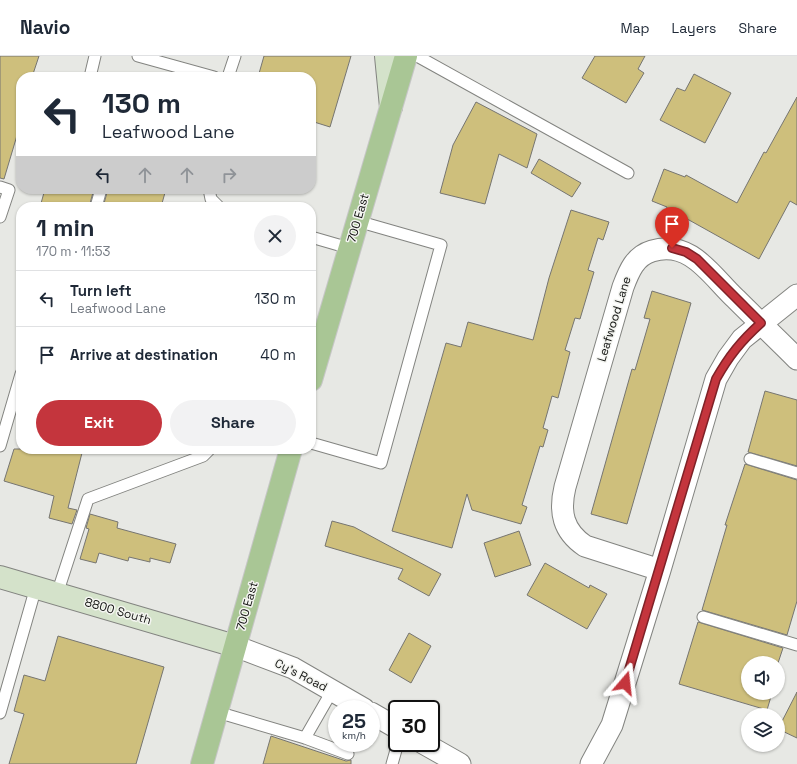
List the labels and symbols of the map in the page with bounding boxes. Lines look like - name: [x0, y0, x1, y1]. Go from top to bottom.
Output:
- street label: 700 East: [343, 192, 373, 244]
- pin: [655, 207, 689, 248]
- street label: Leafwood Lane: [593, 274, 635, 364]
- street label: 700 East: [232, 580, 262, 632]
- street label: 8800 South: [83, 594, 153, 628]
- street label: Cy's Road: [272, 655, 330, 695]
- position arrow: [604, 662, 646, 704]
- speed limit sign: 30: [388, 700, 440, 752]

